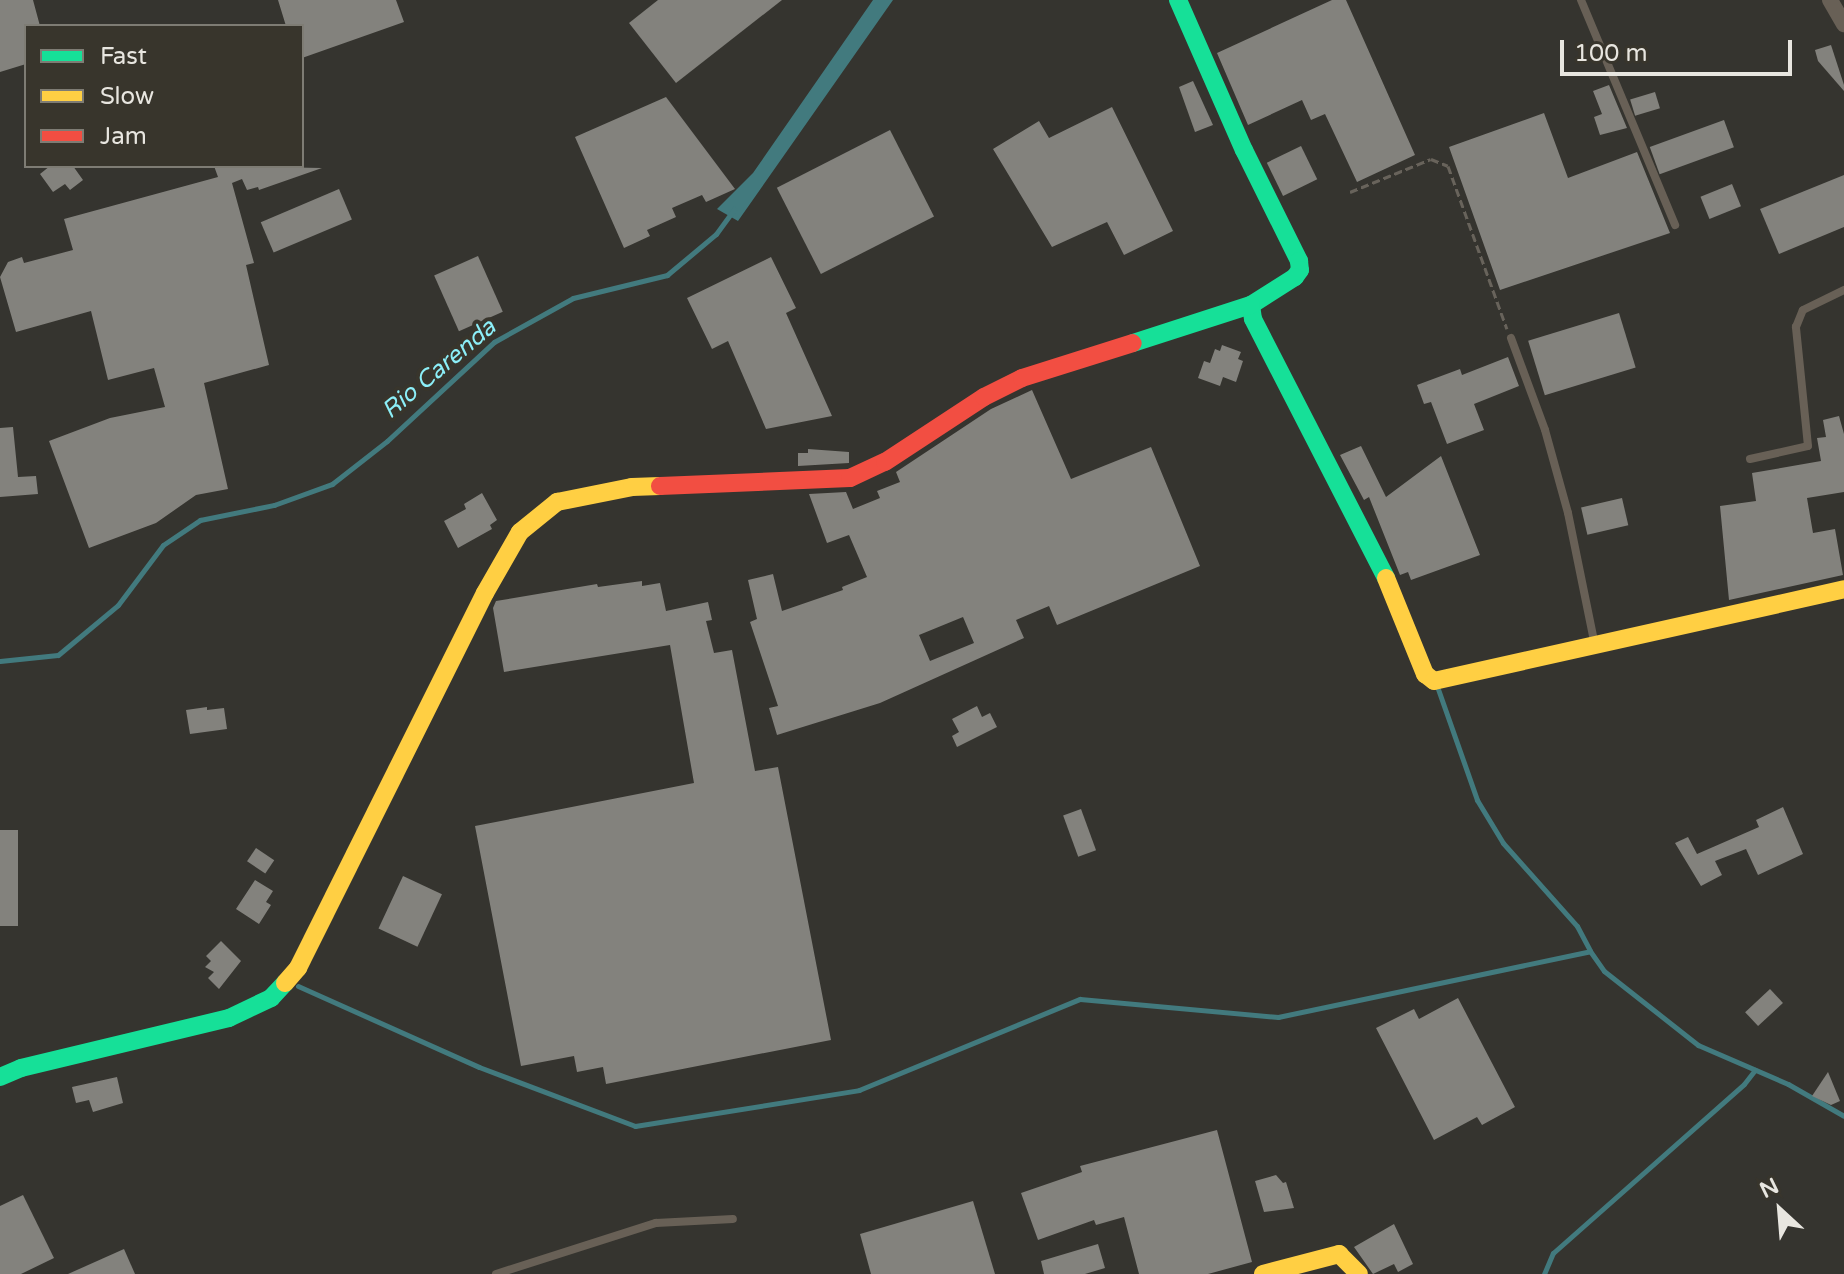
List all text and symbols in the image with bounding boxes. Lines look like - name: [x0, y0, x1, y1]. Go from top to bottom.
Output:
- legend: [24, 24, 304, 168]
- scale bar: [1564, 24, 1796, 74]
- text: 100 m: [1574, 39, 1648, 68]
- text: Fast: [100, 42, 147, 71]
- text: Slow: [100, 82, 154, 111]
- text: Jam: [100, 122, 147, 151]
- water label: Rio Carenda: [376, 313, 502, 425]
- north arrow: [1740, 1170, 1820, 1250]
- text: N: [1756, 1173, 1783, 1204]

